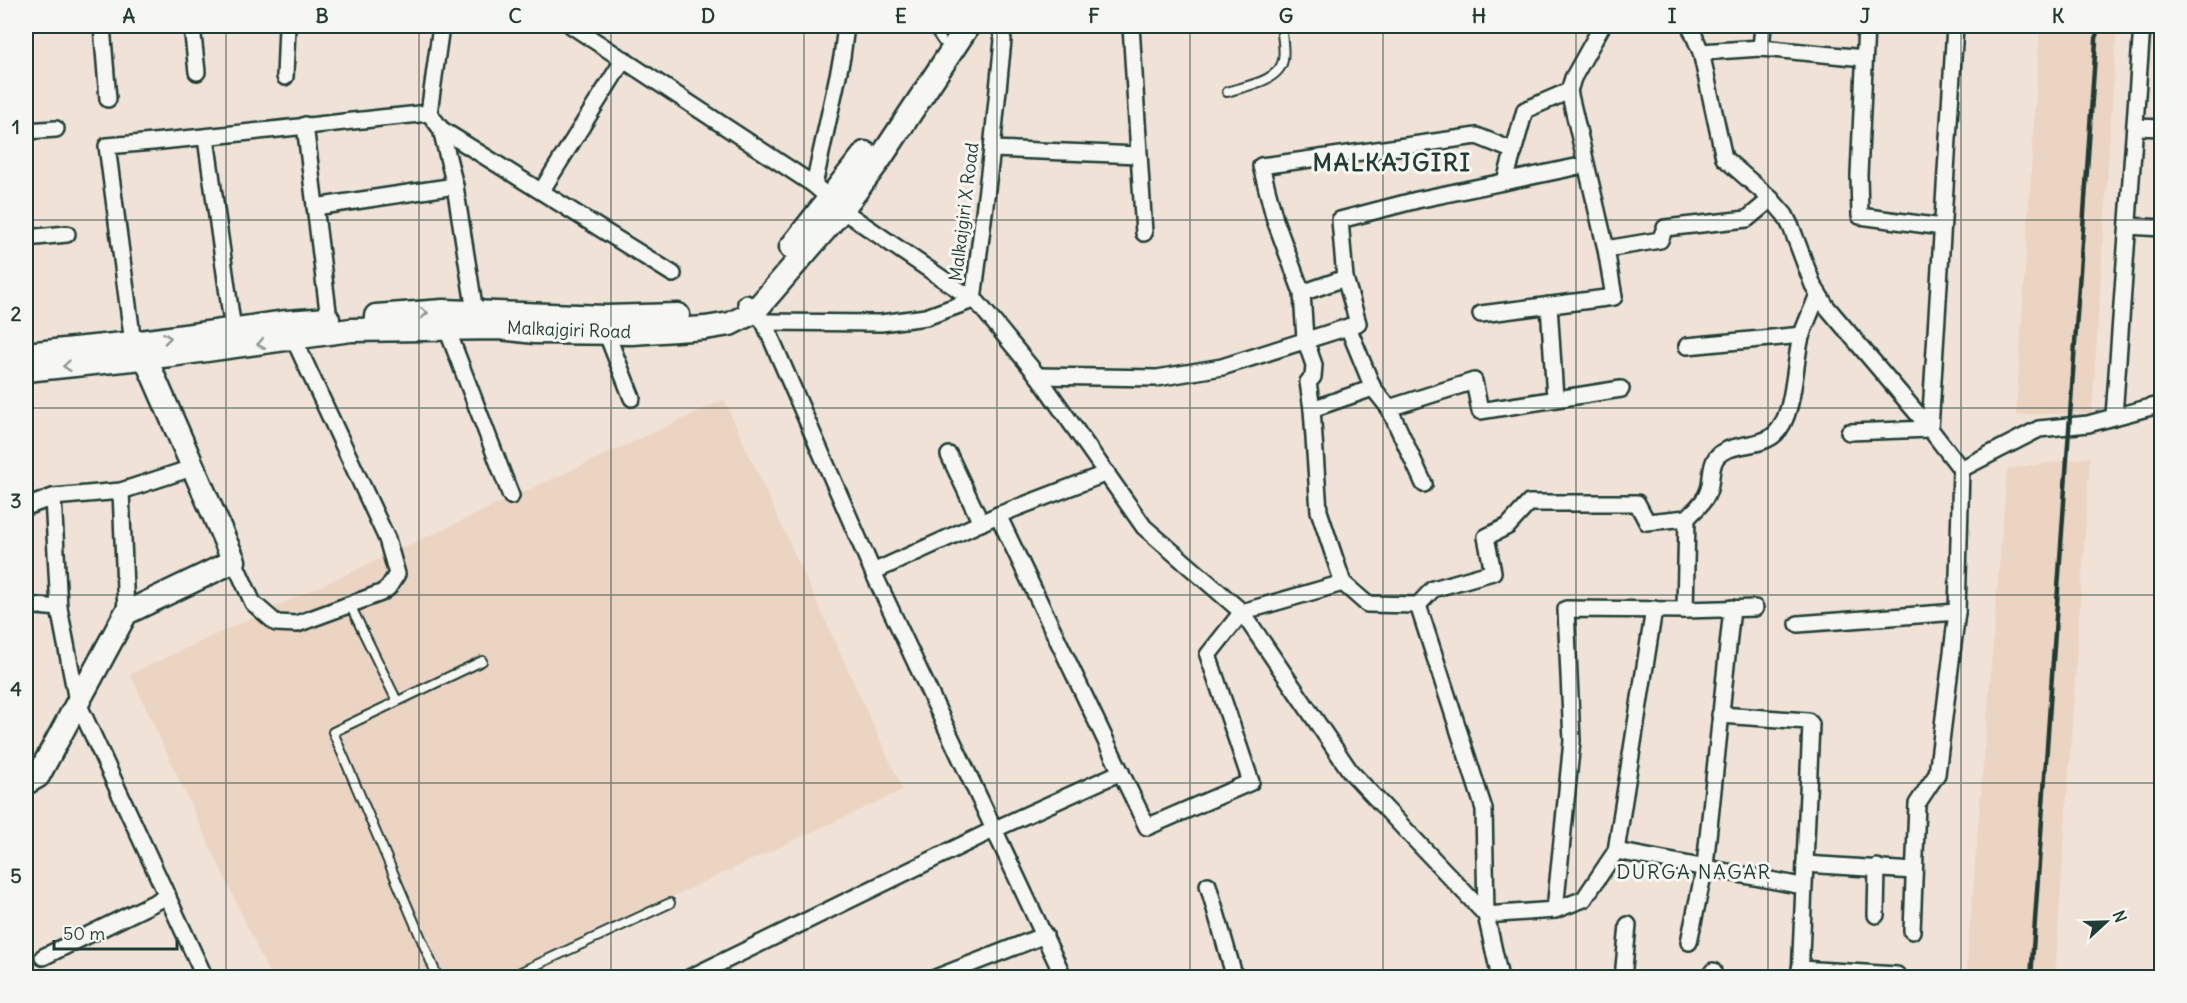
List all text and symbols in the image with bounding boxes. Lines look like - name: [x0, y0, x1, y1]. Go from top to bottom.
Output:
- text: A: [123, 3, 136, 28]
- text: B: [315, 3, 329, 28]
- text: C: [508, 3, 522, 28]
- text: D: [701, 3, 715, 28]
- text: E: [895, 3, 907, 28]
- text: F: [1088, 3, 1100, 28]
- text: G: [1279, 3, 1293, 28]
- text: H: [1472, 3, 1486, 28]
- text: I: [1668, 3, 1677, 28]
- text: J: [1860, 3, 1871, 28]
- text: K: [2052, 3, 2065, 28]
- text: 1: [12, 114, 20, 139]
- street label: Malkajgiri X Road: [944, 141, 983, 283]
- district label: MALKAJGIRI: [1313, 147, 1471, 177]
- text: 2: [11, 301, 22, 326]
- one-way arrow: [419, 306, 428, 319]
- street label: Malkajgiri Road: [507, 316, 632, 343]
- one-way arrow: [163, 332, 172, 345]
- one-way arrow: [256, 337, 265, 349]
- one-way arrow: [63, 359, 72, 372]
- text: 3: [10, 488, 22, 513]
- text: 4: [10, 676, 22, 701]
- district label: DURGA NAGAR: [1616, 859, 1772, 884]
- text: 5: [10, 863, 22, 888]
- north arrow: [2076, 892, 2136, 952]
- text: N: [2109, 908, 2131, 925]
- scale bar: [54, 913, 177, 951]
- text: 50 m: [63, 922, 105, 945]

